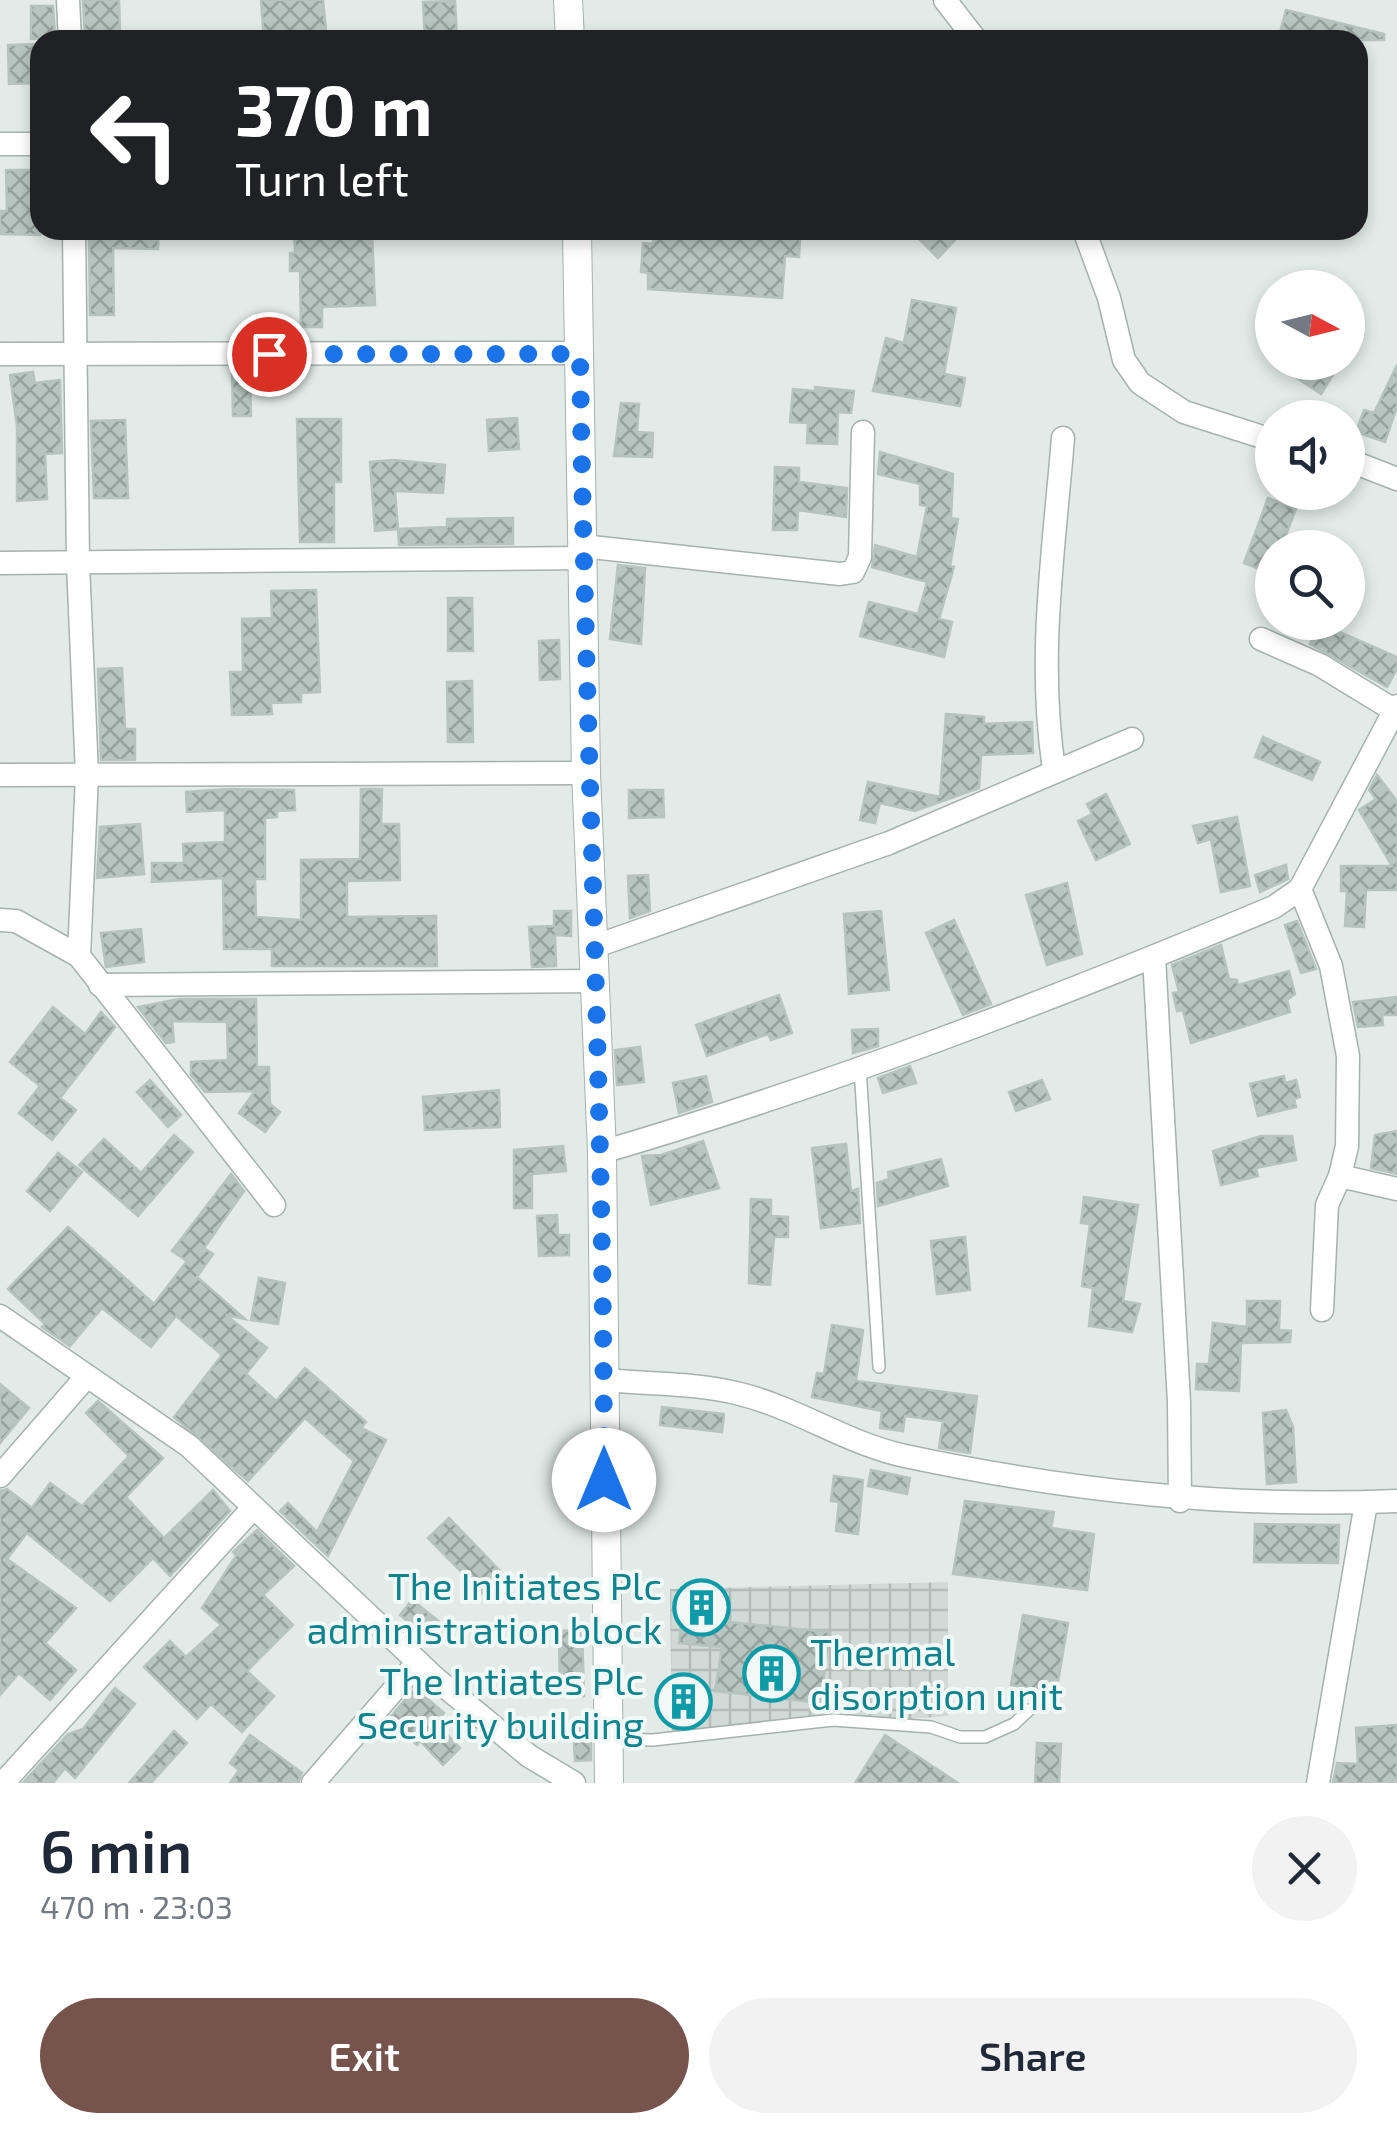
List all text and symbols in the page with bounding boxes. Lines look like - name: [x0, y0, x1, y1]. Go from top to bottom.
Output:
- text: 370 m: [235, 66, 433, 150]
- icon: left: [70, 70, 200, 200]
- text: Turn left: [235, 151, 409, 205]
- north arrow: [1255, 270, 1365, 380]
- map controls: [1255, 270, 1365, 640]
- pin: [227, 312, 312, 397]
- icon: arrive: [242, 327, 297, 382]
- button: sound: [1255, 400, 1365, 510]
- button: search: [1255, 530, 1365, 640]
- position arrow: [552, 1428, 656, 1532]
- place label: The Initiates Plc administration block: [307, 1562, 662, 1652]
- building icon: The Initiates Plc administration block: [671, 1577, 731, 1637]
- place label: Thermal disorption unit: [810, 1628, 1063, 1718]
- building icon: Thermal disorption unit: [741, 1643, 801, 1703]
- place label: The Intiates Plc Security building: [357, 1657, 644, 1747]
- building icon: The Intiates Plc Security building: [653, 1672, 713, 1732]
- text: 6 min: [40, 1813, 192, 1885]
- button: close: [1252, 1816, 1357, 1921]
- text: 470 m · 23:03: [40, 1887, 233, 1925]
- button: Exit: [40, 1998, 689, 2113]
- button: Share: [709, 1998, 1357, 2113]

